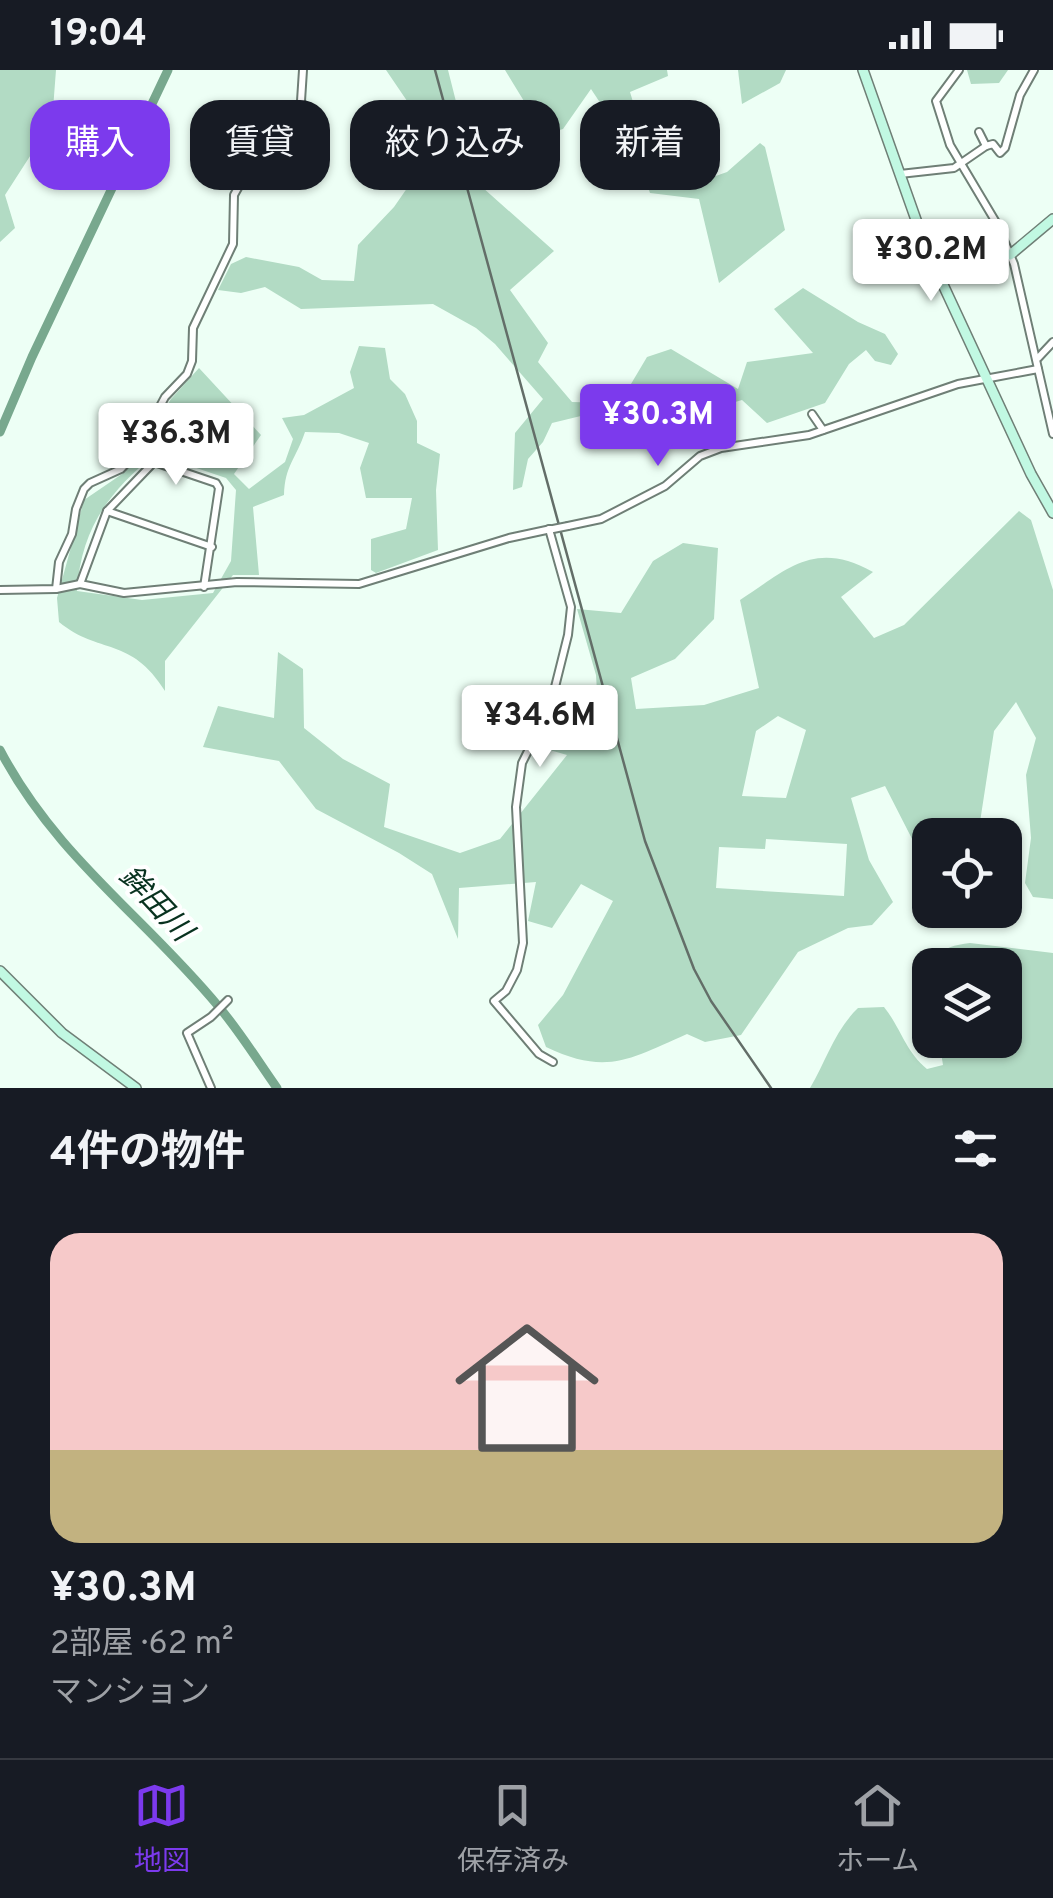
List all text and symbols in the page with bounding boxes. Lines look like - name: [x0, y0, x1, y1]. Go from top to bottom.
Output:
- text: 19:04: [50, 11, 147, 60]
- chip: 購入: [30, 100, 170, 190]
- chip: 賃貸: [190, 100, 330, 190]
- chip: 絞り込み: [350, 100, 560, 190]
- chip: 新着: [580, 100, 720, 190]
- pin: ¥30.2M: [850, 219, 1012, 304]
- text: ¥30.2M: [875, 231, 987, 271]
- pin: ¥30.3M: [577, 384, 739, 469]
- text: ¥30.3M: [602, 396, 714, 436]
- pin: ¥36.3M: [95, 403, 257, 488]
- text: ¥36.3M: [120, 415, 232, 455]
- pin: ¥34.6M: [459, 685, 621, 770]
- text: ¥34.6M: [484, 697, 596, 737]
- map controls: [912, 818, 1022, 1058]
- button: locate: [912, 818, 1022, 928]
- water label: 鉾田川: [110, 859, 200, 952]
- button: layers: [912, 948, 1022, 1058]
- icon: filters: [948, 1121, 1003, 1176]
- text: 4件の物件: [50, 1128, 245, 1181]
- icon: home: [437, 1298, 617, 1478]
- text: ¥30.3M: [50, 1563, 197, 1616]
- text: 2部屋 · 62 m²: [50, 1625, 234, 1665]
- text: マンション: [50, 1674, 210, 1714]
- tab: 地図: [134, 1778, 190, 1881]
- tab: 保存済み: [457, 1778, 569, 1881]
- tab: ホーム: [836, 1778, 919, 1881]

